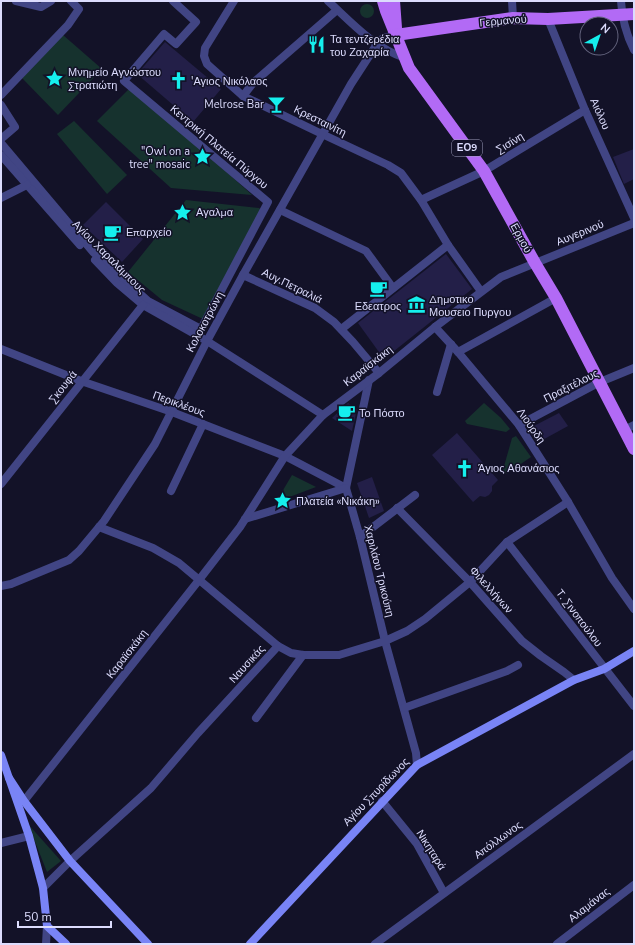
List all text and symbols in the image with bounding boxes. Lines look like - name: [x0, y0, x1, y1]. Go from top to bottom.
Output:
- street label: Γερμανού: [479, 11, 527, 31]
- north arrow: [579, 16, 619, 56]
- text: N: [597, 20, 613, 37]
- place label: Τα τεντζερέδια του Ζαχαρία: [330, 32, 400, 60]
- restaurant icon: Τα τεντζερέδια του Ζαχαρία: [307, 35, 327, 55]
- place label: Μνημείο Αγνώστου Στρατιώτη: [68, 65, 161, 93]
- place icon: Μνημείο Αγνώστου Στρατιώτη: [45, 68, 65, 88]
- church icon: 'Αγιος Νικόλαος: [168, 71, 188, 91]
- place label: 'Αγιος Νικόλαος: [191, 74, 268, 89]
- bar icon: Melrose Bar: [267, 94, 287, 114]
- street label: Αιόλου: [586, 96, 614, 132]
- place label: Melrose Bar: [204, 97, 264, 112]
- street label: Κεντρική Πλατεία Πύργου: [167, 102, 271, 192]
- street label: Κρεσταινίτη: [291, 102, 349, 140]
- street label: Σισίνη: [493, 129, 527, 157]
- road number: ΕΟ9: [452, 140, 482, 156]
- place label: "Owl on a tree" mosaic: [129, 144, 190, 172]
- place icon: "Owl on a tree" mosaic: [193, 147, 213, 167]
- place icon: Αγαλμα: [173, 202, 193, 222]
- place label: Αγαλμα: [196, 205, 234, 220]
- street label: Αγίου Χαραλάμπους: [69, 217, 149, 297]
- street label: Αυγερινού: [554, 217, 606, 249]
- street label: Ερμού: [507, 220, 535, 256]
- cafe icon: Επαρχείο: [103, 222, 123, 242]
- place label: Επαρχείο: [126, 225, 172, 240]
- street label: Αυγ.Πετραλιά: [259, 265, 325, 307]
- cafe icon: Εδεατρος: [368, 278, 388, 298]
- street label: Κολοκοτρώνη: [183, 289, 227, 355]
- place label: Δημοτικο Μουσειο Πυργου: [429, 292, 511, 320]
- museum icon: Δημοτικο Μουσειο Πυργου: [406, 295, 426, 315]
- place label: Εδεατρος: [355, 299, 401, 314]
- street label: Καραϊσκάκη: [340, 342, 396, 390]
- street label: Πραξιτέλους: [541, 366, 601, 406]
- street label: Σκουφά: [46, 367, 81, 406]
- street label: Περικλέους: [151, 388, 207, 420]
- cafe icon: Το Πόστο: [336, 403, 356, 423]
- street label: Λιούρδη: [513, 405, 549, 447]
- place label: Το Πόστο: [359, 406, 405, 421]
- church icon: Άγιος Αθανάσιος: [455, 458, 475, 478]
- place label: Άγιος Αθανάσιος: [478, 461, 560, 476]
- place icon: Πλατεία «Νικάκη»: [273, 491, 293, 511]
- place label: Πλατεία «Νικάκη»: [296, 494, 380, 509]
- street label: Χαριλάου Τρικούπη: [360, 523, 398, 619]
- street label: Φιλελλήνων: [466, 563, 516, 617]
- street label: Τ. Σινοπούλου: [552, 586, 606, 650]
- street label: Καραϊσκάκη: [103, 626, 151, 682]
- street label: Ναυσικάς: [226, 642, 268, 686]
- street label: Αγίου Σπυρίδωνος: [340, 755, 412, 829]
- street label: Απόλλωνος: [471, 817, 525, 863]
- street label: Νικηταρά: [413, 827, 450, 874]
- street label: Αλαμάνας: [565, 884, 613, 926]
- scale bar: [18, 903, 111, 929]
- text: 50 m: [24, 909, 52, 925]

